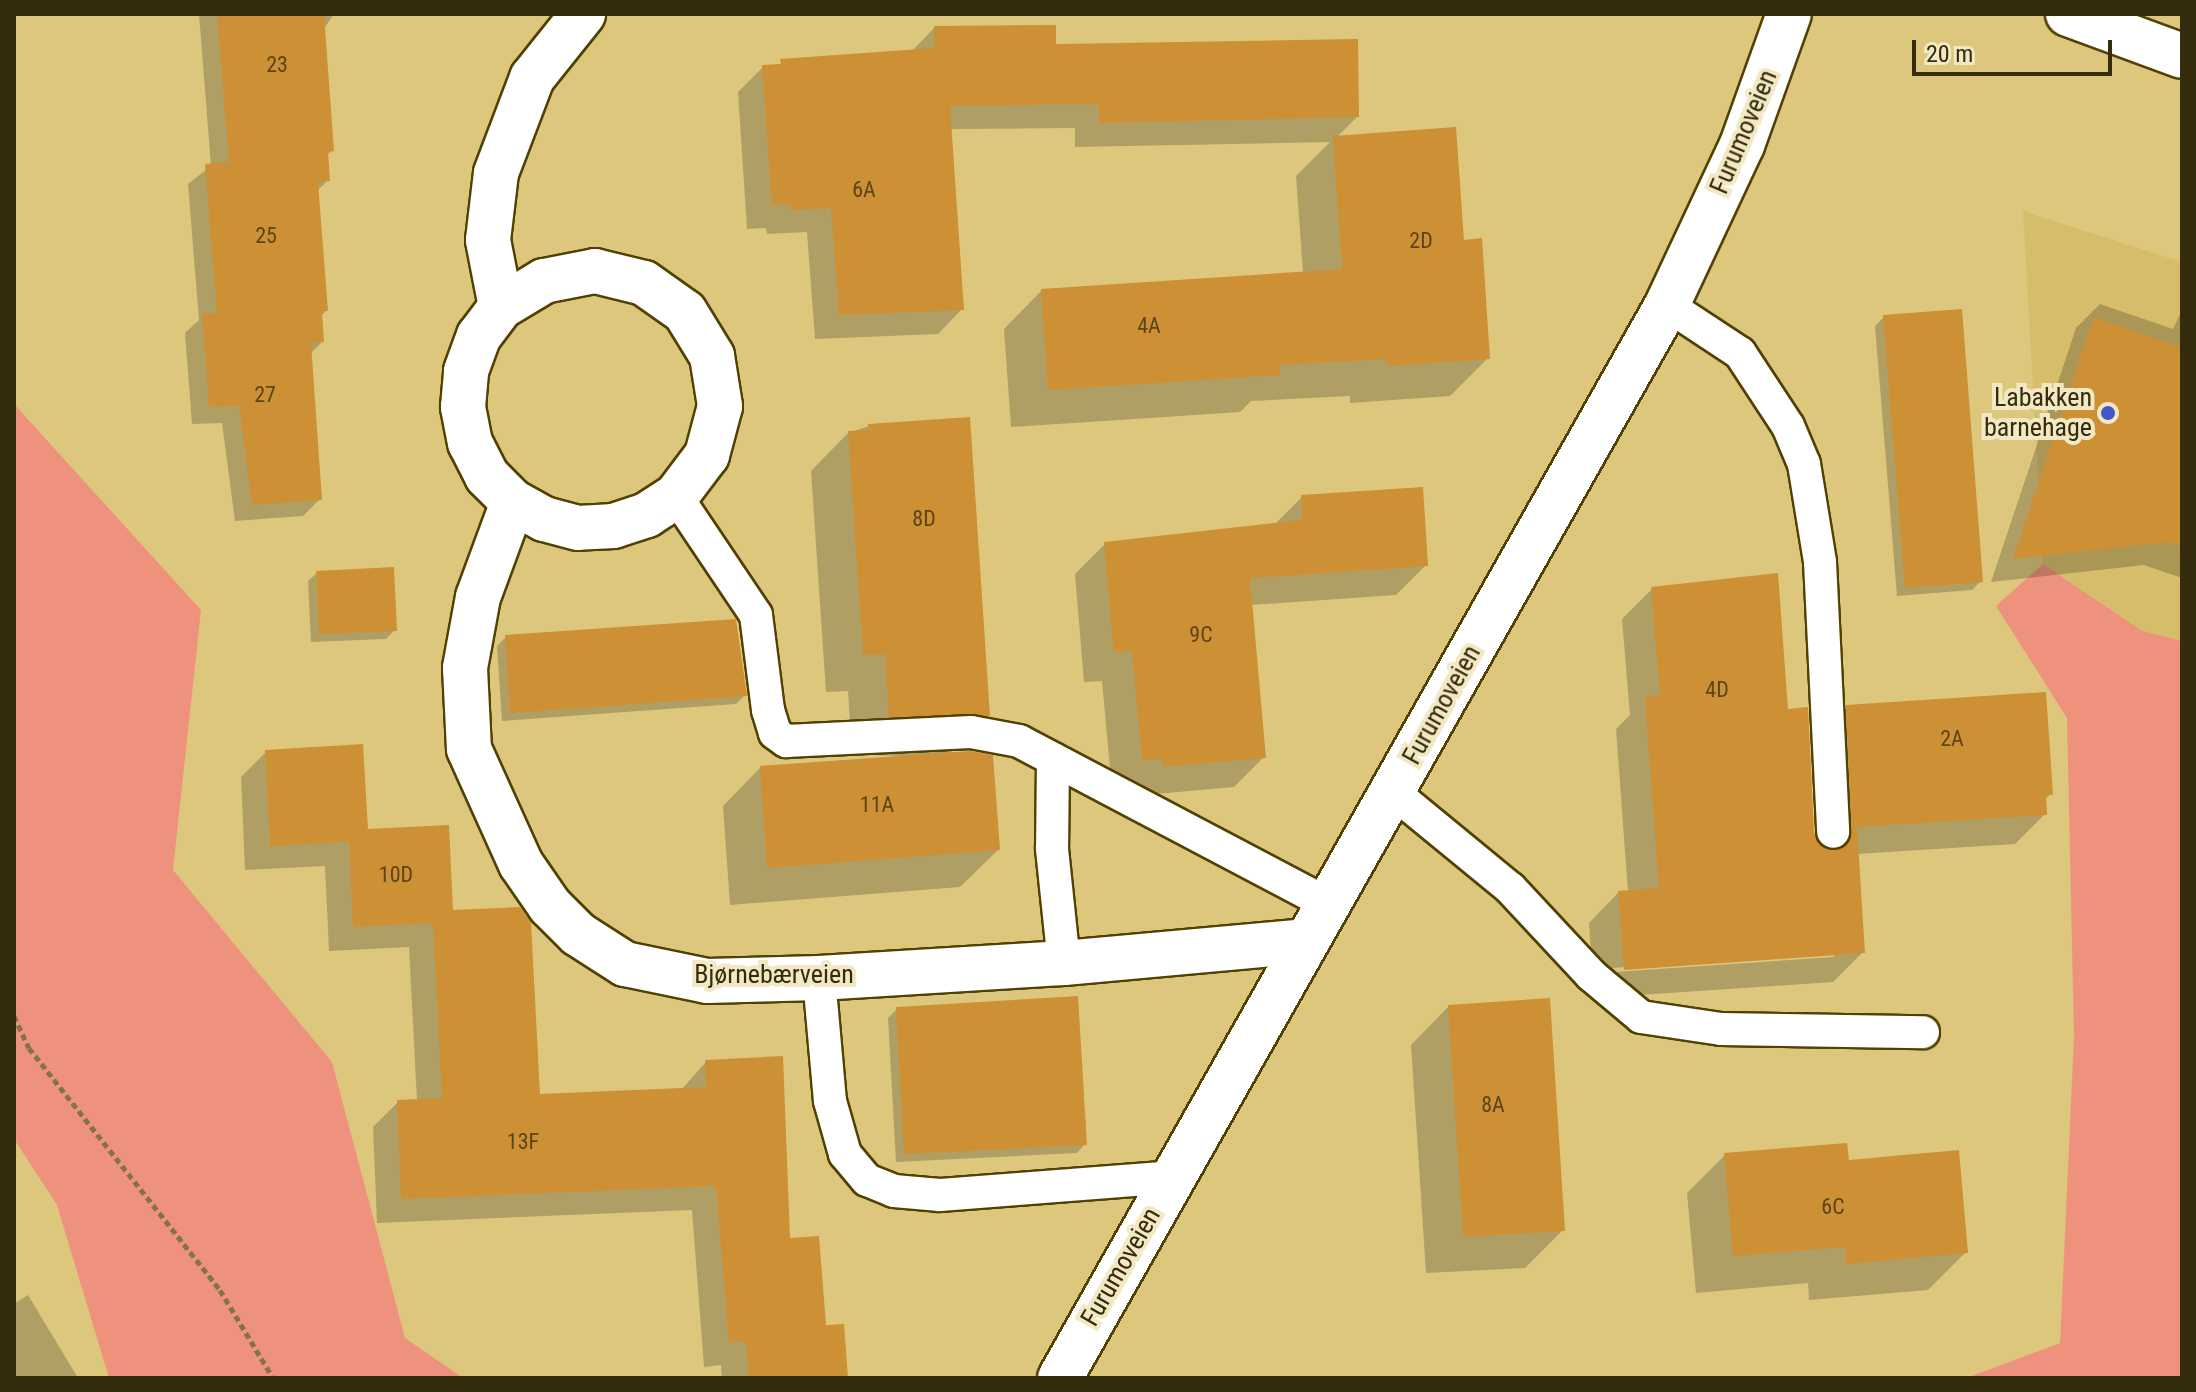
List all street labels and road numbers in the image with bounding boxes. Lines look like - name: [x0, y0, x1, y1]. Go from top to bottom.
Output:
- street label: Furumoveien: [1704, 65, 1784, 199]
- street label: Furumoveien: [1396, 640, 1488, 770]
- street label: Bjørnebærveien: [694, 959, 854, 991]
- street label: Furumoveien: [1075, 1202, 1167, 1332]

